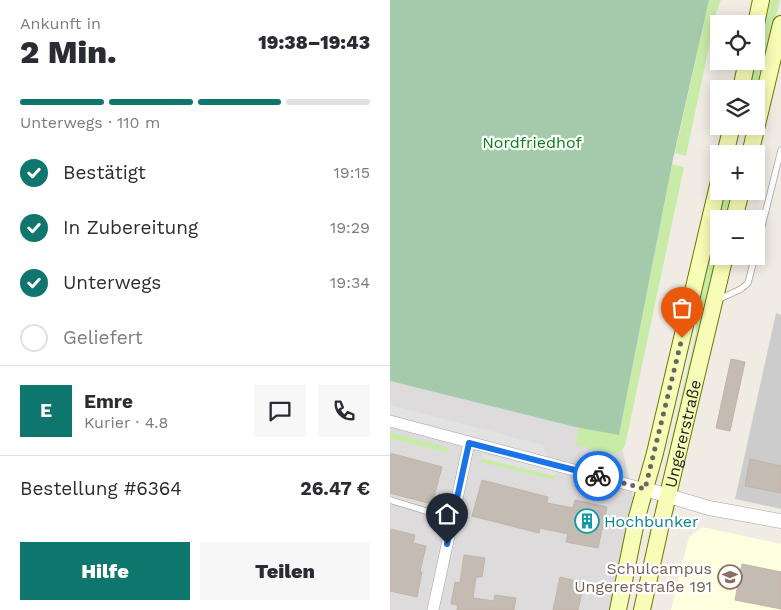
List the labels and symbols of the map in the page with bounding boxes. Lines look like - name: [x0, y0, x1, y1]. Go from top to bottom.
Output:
- park label: Nordfriedhof: [482, 133, 582, 152]
- pin: [661, 287, 703, 338]
- street label: Ungererstraße: [661, 378, 705, 489]
- courier: [573, 451, 623, 501]
- pin: [426, 493, 468, 544]
- building icon: Hochbunker: [574, 508, 600, 534]
- place label: Hochbunker: [604, 512, 699, 531]
- place label: Schulcampus Ungererstraße 191: [574, 559, 712, 596]
- school or university icon: Schulcampus Ungererstraße 191: [717, 564, 743, 590]

